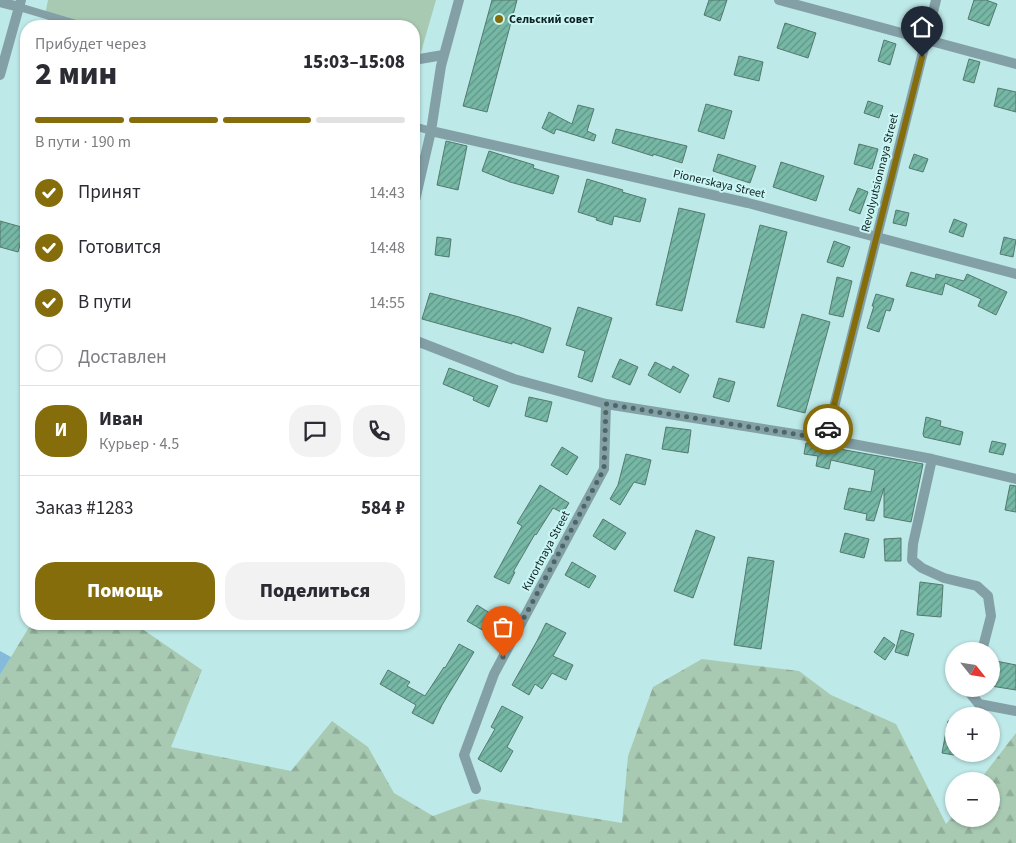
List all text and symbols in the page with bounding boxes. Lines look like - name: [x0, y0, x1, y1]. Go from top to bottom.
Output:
- pin: [901, 6, 943, 57]
- place label: Сельский совет: [509, 11, 594, 28]
- marker: Сельский совет: [493, 13, 505, 25]
- icon: home: [908, 13, 936, 41]
- text: Прибудет через: [35, 33, 146, 55]
- text: 15:03–15:08: [303, 49, 405, 76]
- text: 2 мин: [35, 51, 117, 97]
- street label: Revolyutsionnaya Street: [857, 112, 903, 234]
- text: В пути · 190 m: [35, 131, 131, 153]
- street label: Pionerskaya Street: [671, 165, 767, 203]
- icon: check: [35, 179, 63, 207]
- text: Принят: [78, 179, 141, 206]
- text: 14:43: [369, 182, 405, 204]
- icon: check: [35, 234, 63, 262]
- text: Готовится: [78, 234, 161, 261]
- text: 14:48: [369, 237, 405, 259]
- icon: check: [35, 289, 63, 317]
- text: В пути: [78, 289, 132, 316]
- text: 14:55: [369, 292, 405, 314]
- text: Доставлен: [78, 344, 167, 371]
- courier: [803, 404, 853, 454]
- button: chat: [289, 405, 341, 457]
- button: phone: [353, 405, 405, 457]
- text: Иван: [99, 406, 143, 433]
- icon: car: [814, 415, 842, 443]
- text: И: [55, 417, 67, 444]
- text: Курьер · 4.5: [99, 433, 179, 455]
- text: Заказ #1283: [35, 495, 134, 522]
- text: 584 ₽: [361, 495, 405, 522]
- street label: Kurortnaya Street: [518, 508, 574, 594]
- button: Помощь: [35, 562, 215, 620]
- button: Поделиться: [225, 562, 405, 620]
- pin: [482, 606, 524, 657]
- icon: bag: [489, 613, 517, 641]
- north arrow: [945, 642, 1000, 698]
- map controls: [945, 642, 1000, 827]
- button: +: [945, 707, 1000, 762]
- button: −: [945, 772, 1000, 827]

